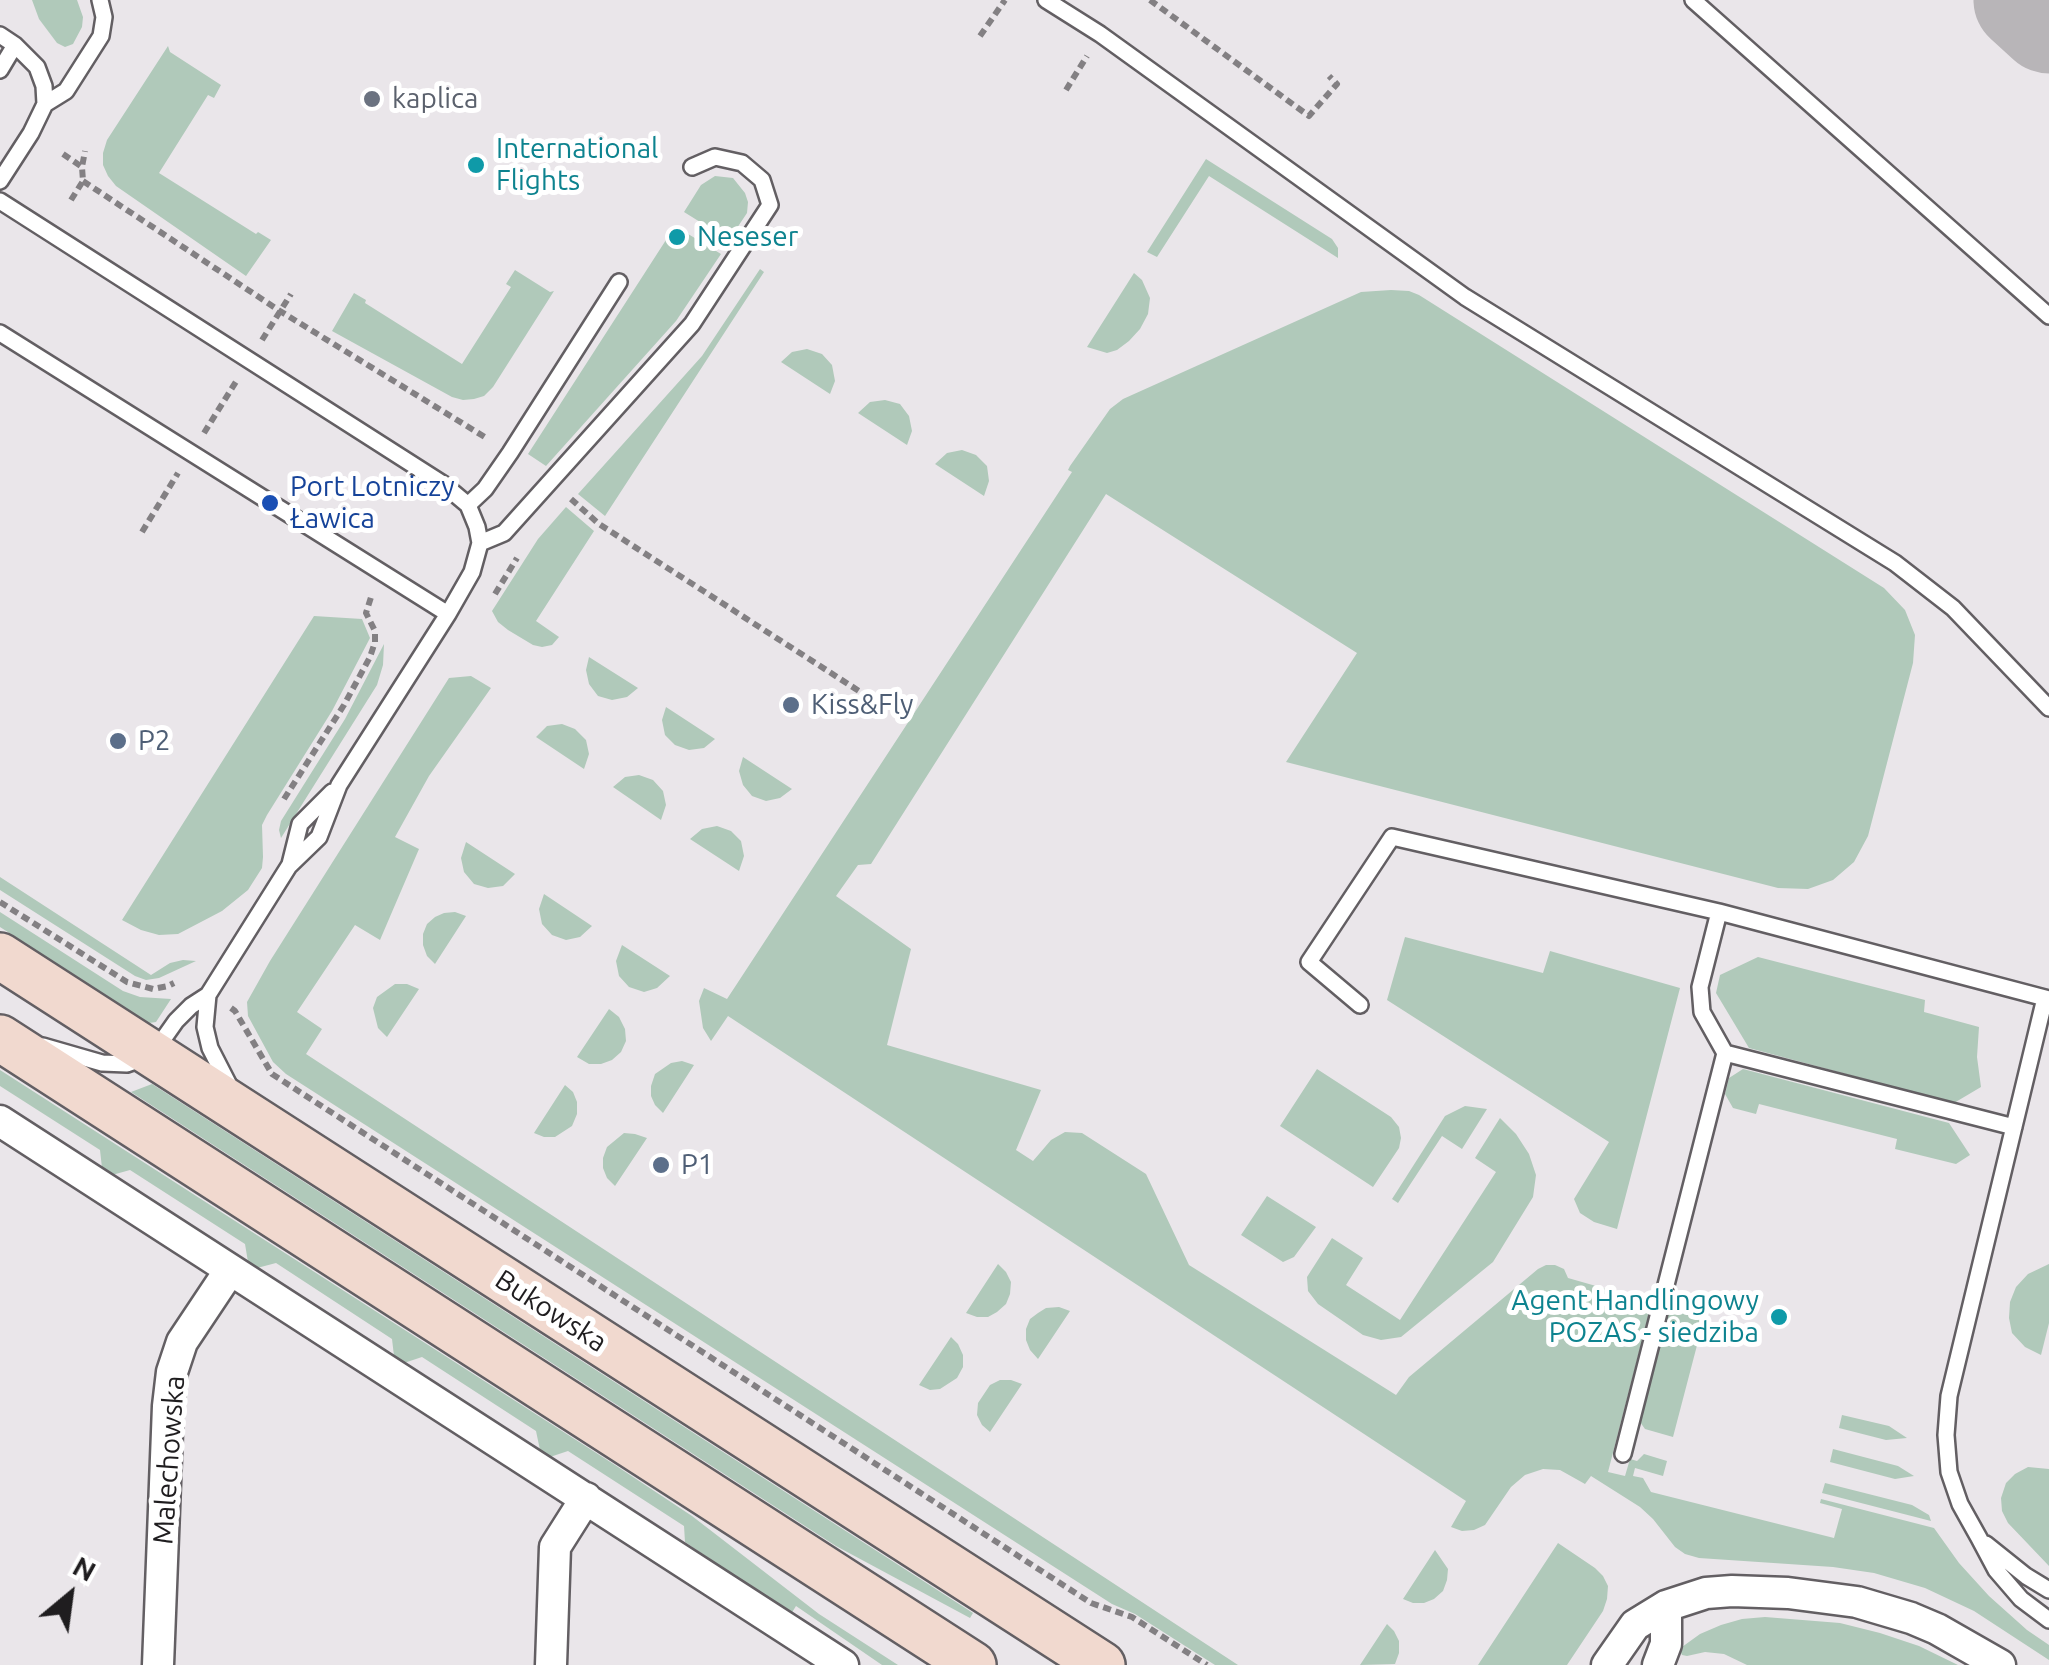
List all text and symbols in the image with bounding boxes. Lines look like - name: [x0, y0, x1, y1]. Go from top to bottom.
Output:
- place label: kaplica: [392, 82, 478, 116]
- marker: kaplica: [361, 88, 383, 110]
- place label: International Flights: [496, 132, 658, 198]
- marker: International Flights: [465, 154, 487, 176]
- place label: Neseser: [697, 220, 798, 254]
- marker: Neseser: [666, 226, 688, 248]
- place label: Port Lotniczy Ławica: [290, 470, 455, 536]
- marker: Port Lotniczy Ławica: [259, 492, 281, 514]
- place label: Kiss&Fly: [811, 688, 914, 722]
- marker: Kiss&Fly: [780, 694, 802, 716]
- place label: P2: [138, 724, 171, 758]
- marker: P2: [107, 730, 129, 752]
- place label: P1: [681, 1148, 714, 1182]
- marker: P1: [650, 1154, 672, 1176]
- street label: Bukowska: [489, 1263, 613, 1359]
- place label: Agent Handlingowy POZAS - siedziba: [1511, 1284, 1759, 1350]
- marker: Agent Handlingowy POZAS - siedziba: [1768, 1306, 1790, 1328]
- street label: Malechowska: [146, 1374, 192, 1546]
- north arrow: [20, 1545, 120, 1645]
- text: N: [68, 1550, 101, 1587]

